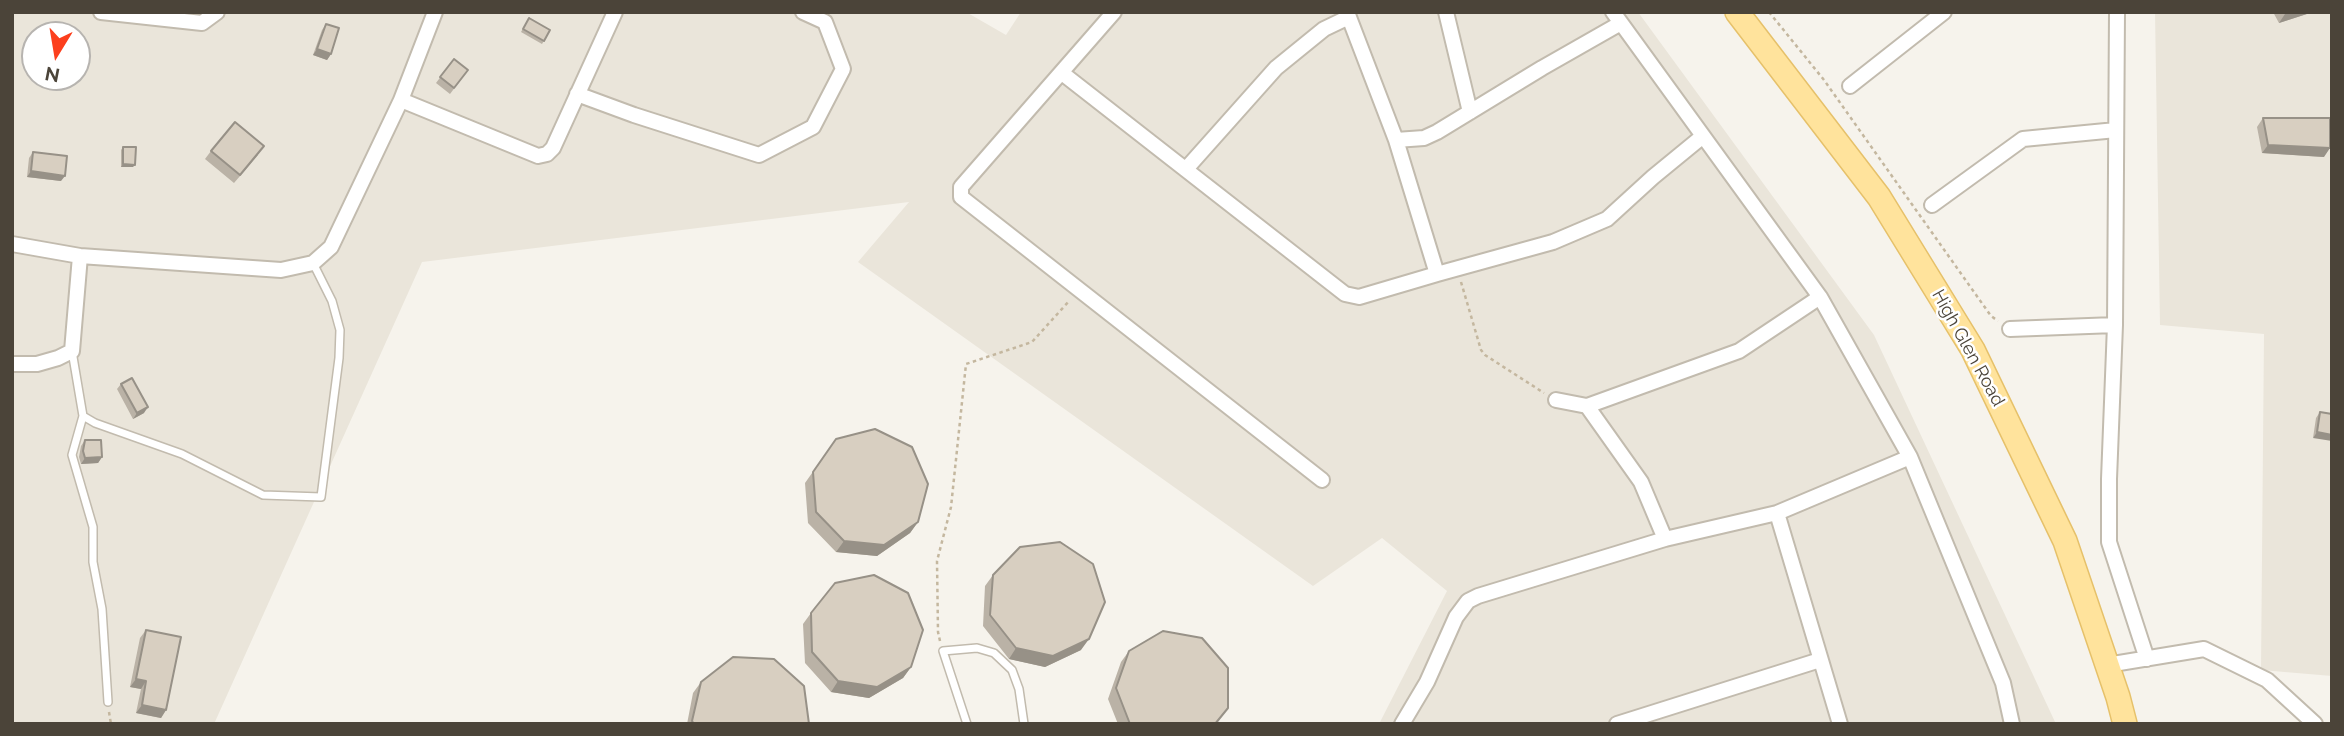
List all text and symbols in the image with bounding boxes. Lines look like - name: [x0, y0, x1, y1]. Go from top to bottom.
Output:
- north arrow: [21, 21, 91, 91]
- text: N: [43, 62, 62, 87]
- street label: High Glen Road: [1927, 286, 2009, 410]

